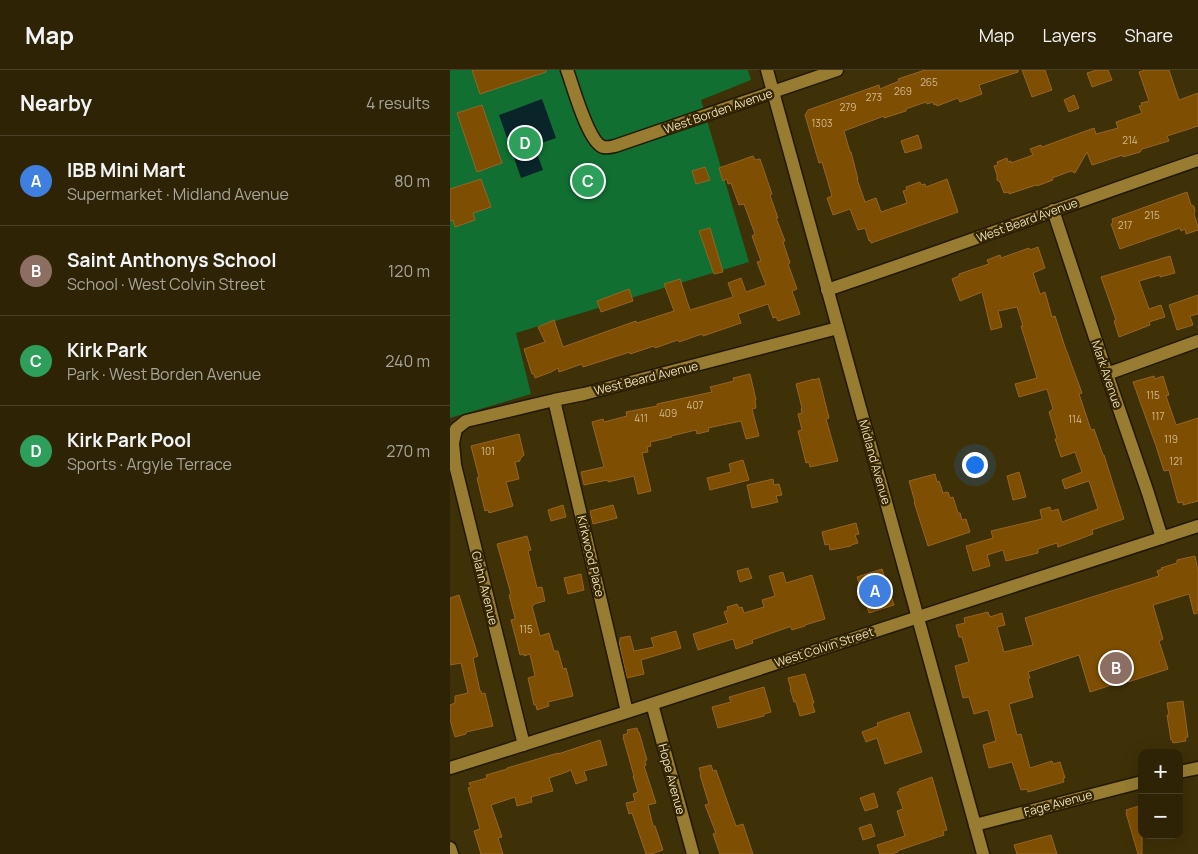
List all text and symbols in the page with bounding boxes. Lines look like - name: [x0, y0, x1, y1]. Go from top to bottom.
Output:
- text: Map: [25, 18, 74, 51]
- text: Map: [979, 23, 1014, 47]
- text: Layers: [1042, 23, 1096, 47]
- text: Share: [1124, 23, 1173, 47]
- house number: 265: [920, 75, 938, 89]
- street label: West Borden Avenue: [661, 84, 775, 138]
- house number: 269: [894, 84, 912, 98]
- text: Nearby: [20, 89, 92, 117]
- house number: 273: [866, 90, 882, 104]
- text: 4 results: [366, 92, 430, 114]
- house number: 279: [840, 100, 856, 114]
- house number: 1303: [811, 116, 833, 130]
- pin: D: [509, 124, 541, 162]
- house number: 214: [1122, 133, 1138, 147]
- text: IBB Mini Mart: [67, 157, 186, 183]
- pin: C: [572, 162, 604, 200]
- text: A: [31, 170, 41, 192]
- text: 80 m: [394, 170, 430, 192]
- text: Supermarket · Midland Avenue: [67, 183, 289, 205]
- street label: West Beard Avenue: [974, 194, 1080, 246]
- house number: 215: [1144, 208, 1160, 222]
- house number: 217: [1118, 218, 1132, 232]
- text: Saint Anthonys School: [67, 247, 277, 273]
- text: B: [31, 260, 41, 282]
- text: 120 m: [388, 260, 430, 282]
- text: School · West Colvin Street: [67, 273, 266, 295]
- text: Kirk Park: [67, 337, 147, 363]
- street label: Mark Avenue: [1087, 338, 1127, 410]
- text: C: [30, 350, 42, 372]
- text: 240 m: [385, 350, 430, 372]
- street label: West Beard Avenue: [592, 357, 700, 399]
- text: Park · West Borden Avenue: [67, 363, 261, 385]
- house number: 115: [1146, 388, 1160, 402]
- house number: 407: [686, 398, 704, 412]
- house number: 409: [659, 406, 677, 420]
- house number: 117: [1152, 409, 1164, 423]
- house number: 411: [634, 411, 648, 425]
- house number: 114: [1068, 412, 1082, 426]
- street label: Midland Avenue: [855, 418, 895, 506]
- text: Kirk Park Pool: [67, 427, 191, 453]
- house number: 119: [1164, 432, 1178, 446]
- text: D: [30, 440, 42, 462]
- text: 270 m: [386, 440, 430, 462]
- house number: 101: [481, 444, 495, 458]
- your location: [962, 452, 988, 478]
- text: Sports · Argyle Terrace: [67, 453, 232, 475]
- house number: 121: [1169, 454, 1183, 468]
- street label: Kirkwood Place: [573, 514, 609, 598]
- street label: Glahn Avenue: [468, 549, 502, 627]
- pin: A: [859, 572, 891, 610]
- house number: 115: [519, 622, 533, 636]
- street label: West Colvin Street: [772, 623, 876, 671]
- pin: B: [1100, 649, 1132, 687]
- street label: Hope Avenue: [654, 742, 690, 816]
- map controls: [1138, 749, 1183, 839]
- button: +: [1138, 749, 1183, 794]
- street label: Fage Avenue: [1022, 786, 1094, 820]
- button: −: [1138, 794, 1183, 839]

